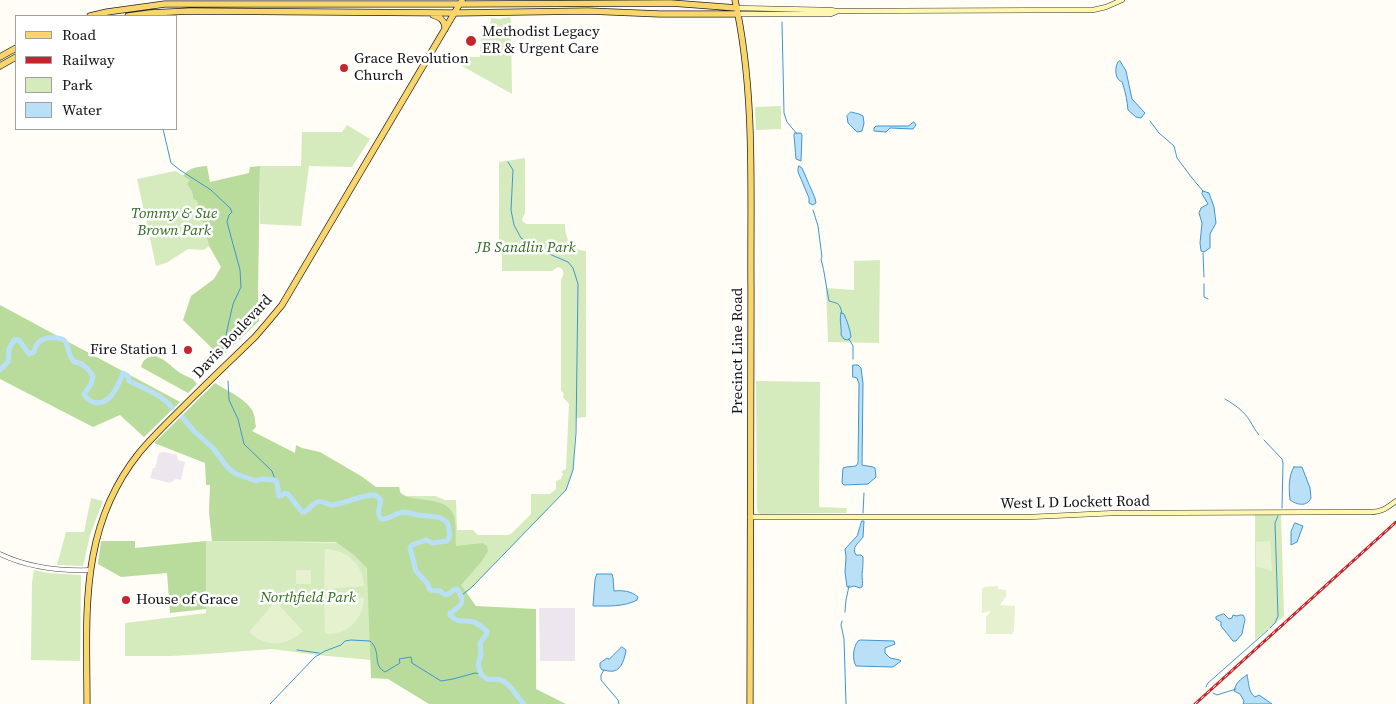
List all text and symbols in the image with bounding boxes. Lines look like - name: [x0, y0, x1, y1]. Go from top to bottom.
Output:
- legend: [15, 15, 178, 130]
- place label: Methodist Legacy ER & Urgent Care: [482, 23, 600, 58]
- text: Road: [62, 24, 96, 45]
- marker: Methodist Legacy ER & Urgent Care: [464, 34, 478, 48]
- text: Railway: [62, 49, 115, 70]
- place label: Grace Revolution Church: [354, 50, 469, 85]
- marker: Grace Revolution Church: [338, 62, 350, 74]
- text: Park: [62, 74, 93, 95]
- text: Water: [62, 99, 102, 120]
- park label: Tommy & Sue Brown Park: [131, 205, 217, 240]
- park label: JB Sandlin Park: [476, 239, 576, 257]
- street label: Precinct Line Road: [729, 288, 747, 414]
- street label: Davis Boulevard: [190, 291, 276, 383]
- place label: Fire Station 1: [90, 341, 178, 359]
- marker: Fire Station 1: [182, 344, 194, 356]
- street label: West L D Lockett Road: [1000, 493, 1150, 513]
- park label: Northfield Park: [260, 589, 356, 607]
- place label: House of Grace: [136, 591, 238, 609]
- marker: House of Grace: [120, 594, 132, 606]

